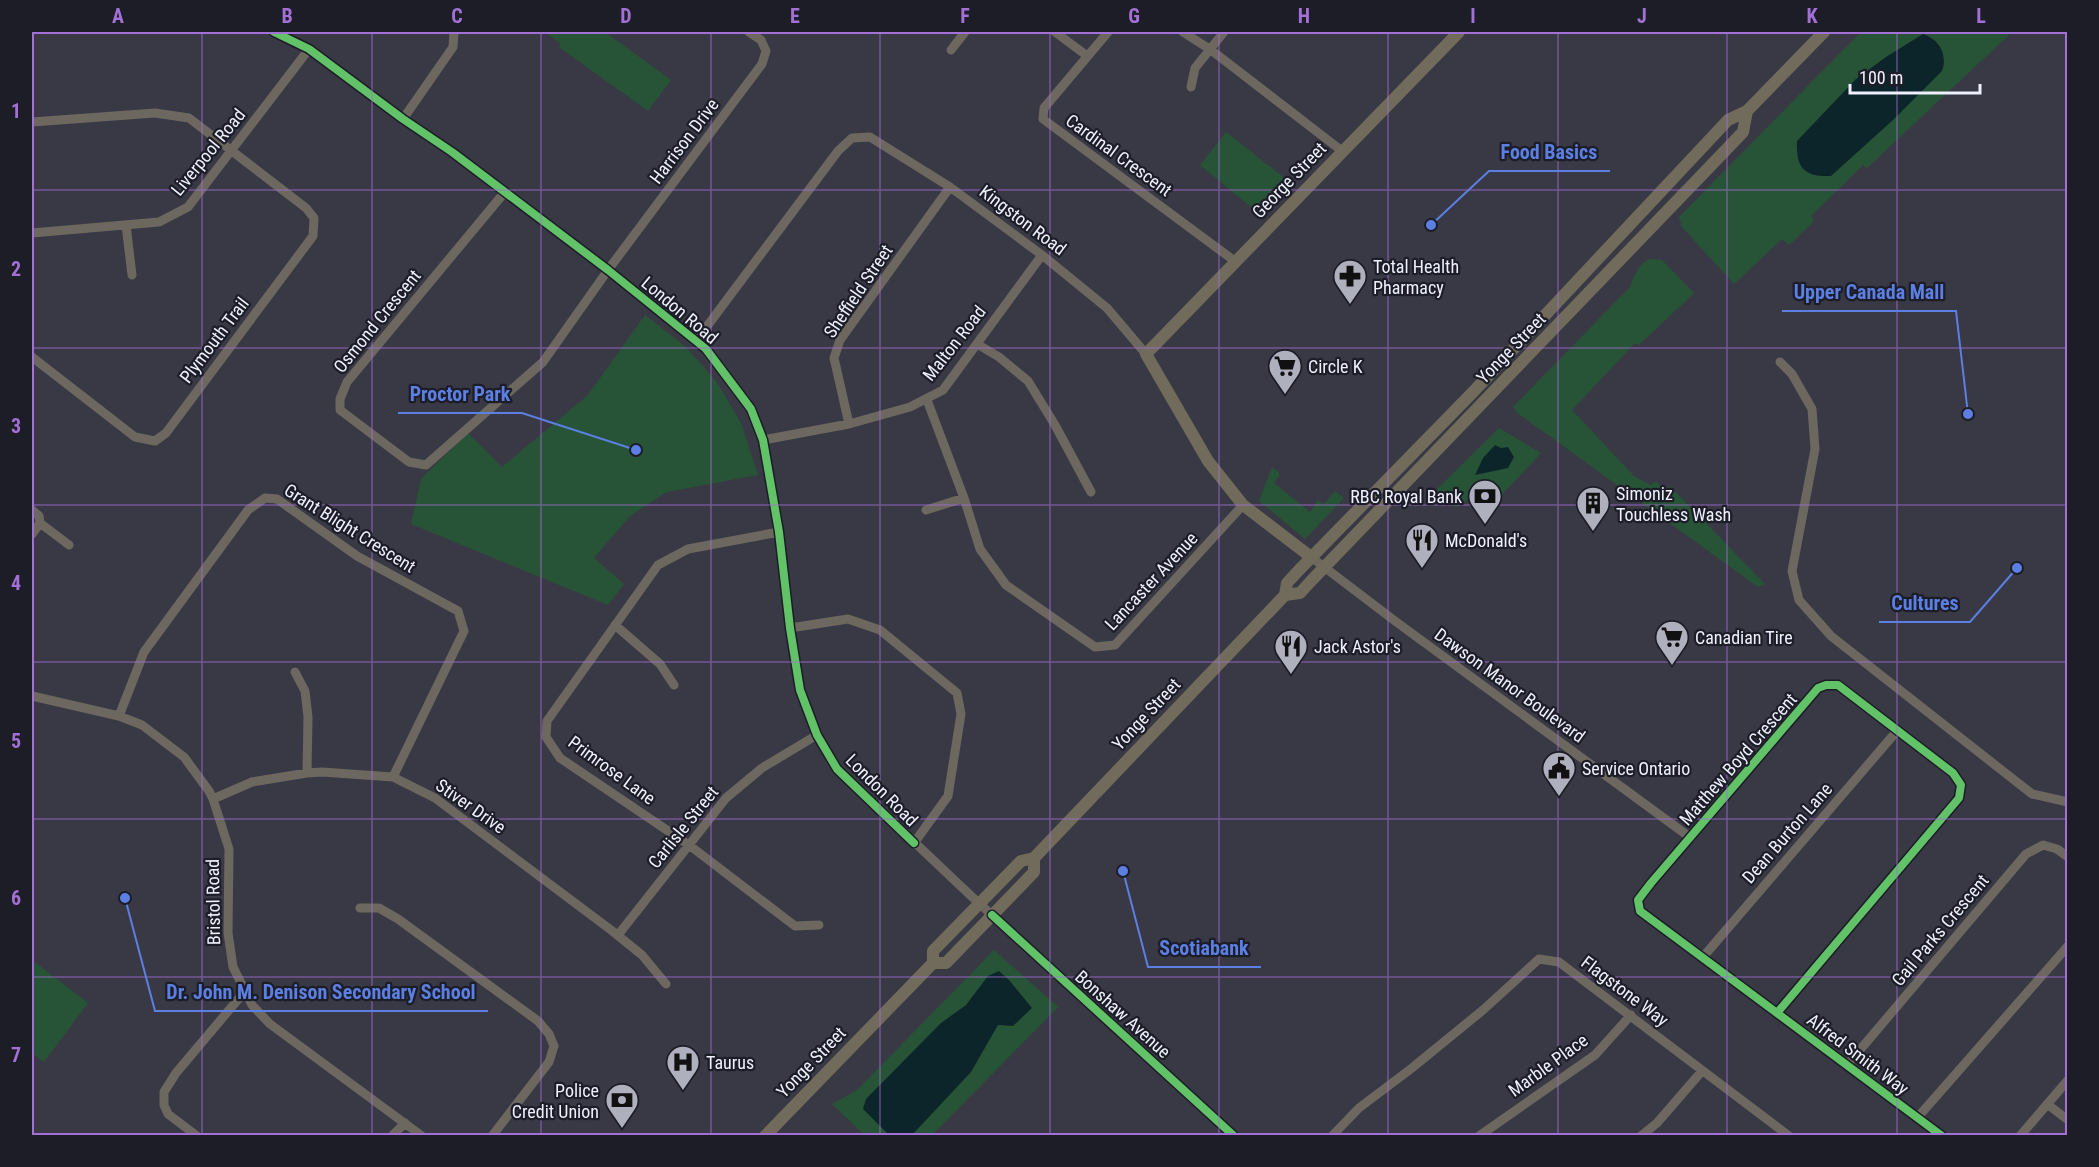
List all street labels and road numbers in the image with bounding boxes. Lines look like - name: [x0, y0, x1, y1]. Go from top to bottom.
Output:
- street label: Harrison Drive: [645, 94, 723, 188]
- street label: Liverpool Road: [167, 104, 249, 200]
- street label: Cardinal Crescent: [1062, 110, 1176, 200]
- street label: George Street: [1248, 138, 1330, 222]
- street label: Kingston Road: [976, 181, 1070, 259]
- street label: Sheffield Street: [819, 240, 897, 342]
- street label: Osmond Crescent: [329, 265, 425, 377]
- street label: London Road: [638, 272, 722, 348]
- street label: Plymouth Trail: [175, 293, 253, 387]
- street label: Malton Road: [918, 301, 990, 385]
- street label: Yonge Street: [1472, 308, 1550, 388]
- street label: Grant Blight Crescent: [281, 479, 419, 577]
- street label: Lancaster Avenue: [1100, 528, 1202, 634]
- street label: Dawson Manor Boulevard: [1431, 623, 1589, 747]
- street label: Yonge Street: [1108, 674, 1184, 754]
- street label: Matthew Boyd Crescent: [1675, 689, 1801, 829]
- street label: Primrose Lane: [564, 731, 660, 809]
- street label: London Road: [842, 750, 922, 830]
- street label: Stiver Drive: [432, 774, 510, 838]
- street label: Dean Burton Lane: [1738, 779, 1836, 887]
- street label: Carlisle Street: [643, 782, 723, 872]
- street label: Bristol Road: [202, 859, 224, 945]
- street label: Gail Parks Crescent: [1887, 870, 1993, 990]
- street label: Flagstone Way: [1577, 952, 1673, 1031]
- street label: Bonshaw Avenue: [1071, 966, 1175, 1062]
- street label: Alfred Smith Way: [1803, 1009, 1913, 1099]
- street label: Yonge Street: [772, 1022, 850, 1102]
- street label: Marble Place: [1504, 1029, 1592, 1101]

